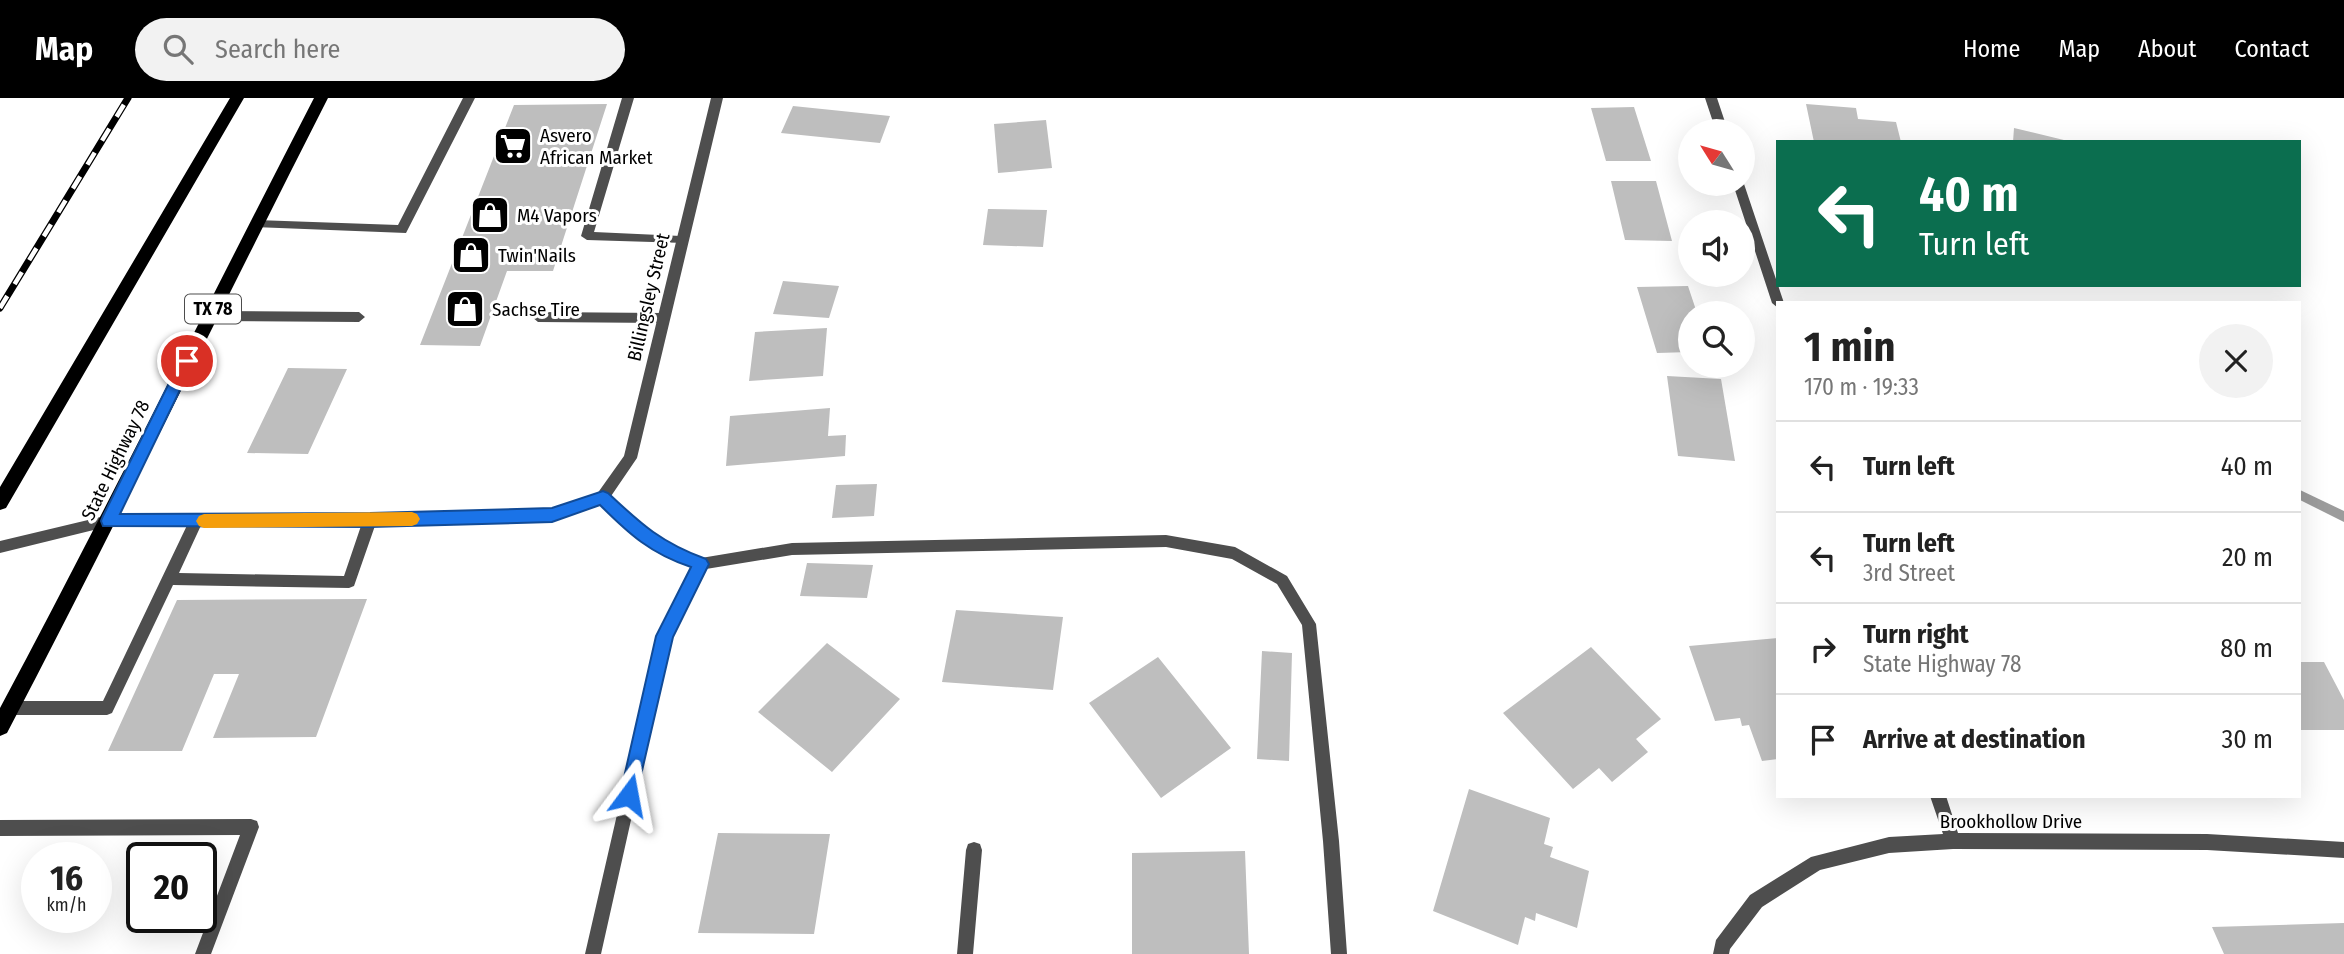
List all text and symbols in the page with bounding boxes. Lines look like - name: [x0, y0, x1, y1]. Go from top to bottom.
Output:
- search box: [135, 18, 625, 81]
- text: Map: [35, 29, 93, 69]
- icon: search: [159, 30, 197, 68]
- text: Search here: [215, 34, 340, 65]
- text: Home: [1963, 35, 2020, 63]
- text: Map: [2058, 35, 2100, 63]
- text: About: [2138, 35, 2196, 63]
- text: Contact: [2234, 35, 2309, 63]
- north arrow: [1678, 119, 1755, 196]
- map controls: [1678, 119, 1755, 378]
- place label: Asvero African Market: [540, 124, 653, 169]
- supermarket icon: Asvero African Market: [492, 125, 534, 167]
- text: 40 m: [1919, 165, 2019, 224]
- icon: left: [1804, 168, 1895, 259]
- shop icon: M4 Vapors: [469, 194, 511, 236]
- place label: M4 Vapors: [517, 204, 597, 227]
- button: sound: [1678, 210, 1755, 287]
- text: Turn left: [1919, 225, 2029, 263]
- street label: Billingsley Street: [623, 230, 675, 363]
- shop icon: Twin'Nails: [450, 234, 492, 276]
- place label: Twin'Nails: [498, 244, 576, 267]
- shop icon: Sachse Tire: [444, 288, 486, 330]
- road number: TX 78: [185, 294, 241, 324]
- place label: Sachse Tire: [492, 298, 580, 321]
- button: search: [1678, 301, 1755, 378]
- text: 1 min: [1804, 322, 1895, 372]
- button: close: [2199, 324, 2273, 398]
- pin: [157, 331, 217, 391]
- icon: arrive: [168, 342, 206, 380]
- text: 170 m · 19:33: [1804, 373, 1919, 401]
- street label: State Highway 78: [76, 396, 154, 524]
- icon: left: [1804, 448, 1842, 486]
- text: Turn left: [1863, 451, 1955, 482]
- text: 40 m: [2221, 451, 2273, 482]
- text: Turn left: [1863, 528, 1955, 559]
- icon: left: [1804, 539, 1842, 577]
- text: 20 m: [2222, 542, 2273, 573]
- text: 3rd Street: [1863, 559, 1955, 587]
- text: Turn right: [1863, 619, 1969, 650]
- icon: right: [1804, 630, 1842, 668]
- text: 80 m: [2220, 633, 2273, 664]
- text: State Highway 78: [1863, 650, 2021, 678]
- icon: arrive: [1804, 721, 1842, 759]
- text: Arrive at destination: [1863, 724, 2086, 755]
- text: 30 m: [2222, 724, 2273, 755]
- position arrow: [592, 758, 666, 832]
- street label: Brookhollow Drive: [1940, 810, 2082, 833]
- speed limit sign: 20: [126, 842, 217, 933]
- text: 16: [50, 857, 83, 899]
- text: km/h: [46, 894, 87, 916]

